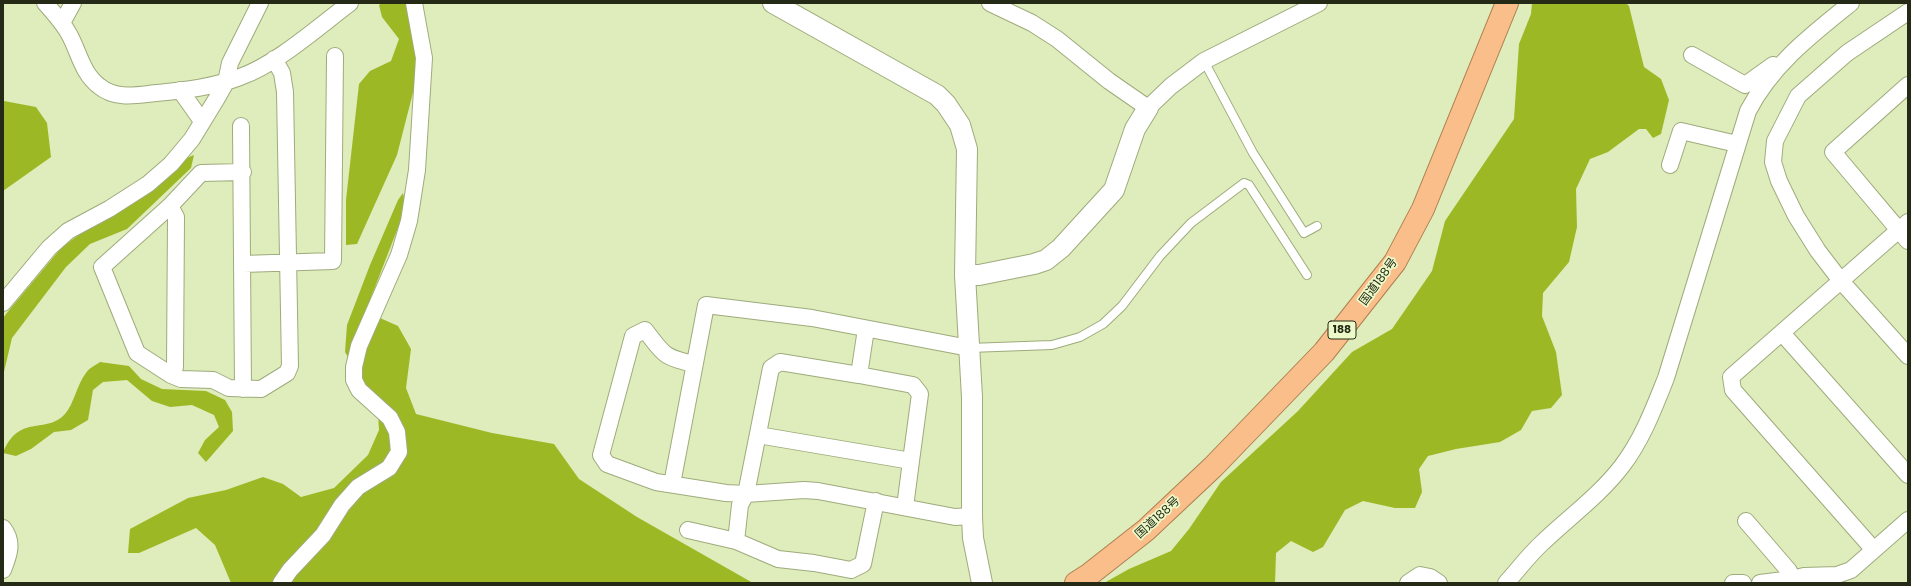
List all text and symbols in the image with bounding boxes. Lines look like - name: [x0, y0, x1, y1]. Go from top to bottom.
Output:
- street label: 国道188号: [1357, 256, 1401, 308]
- road number: 188: [1328, 321, 1356, 339]
- street label: 国道188号: [1133, 494, 1183, 542]

